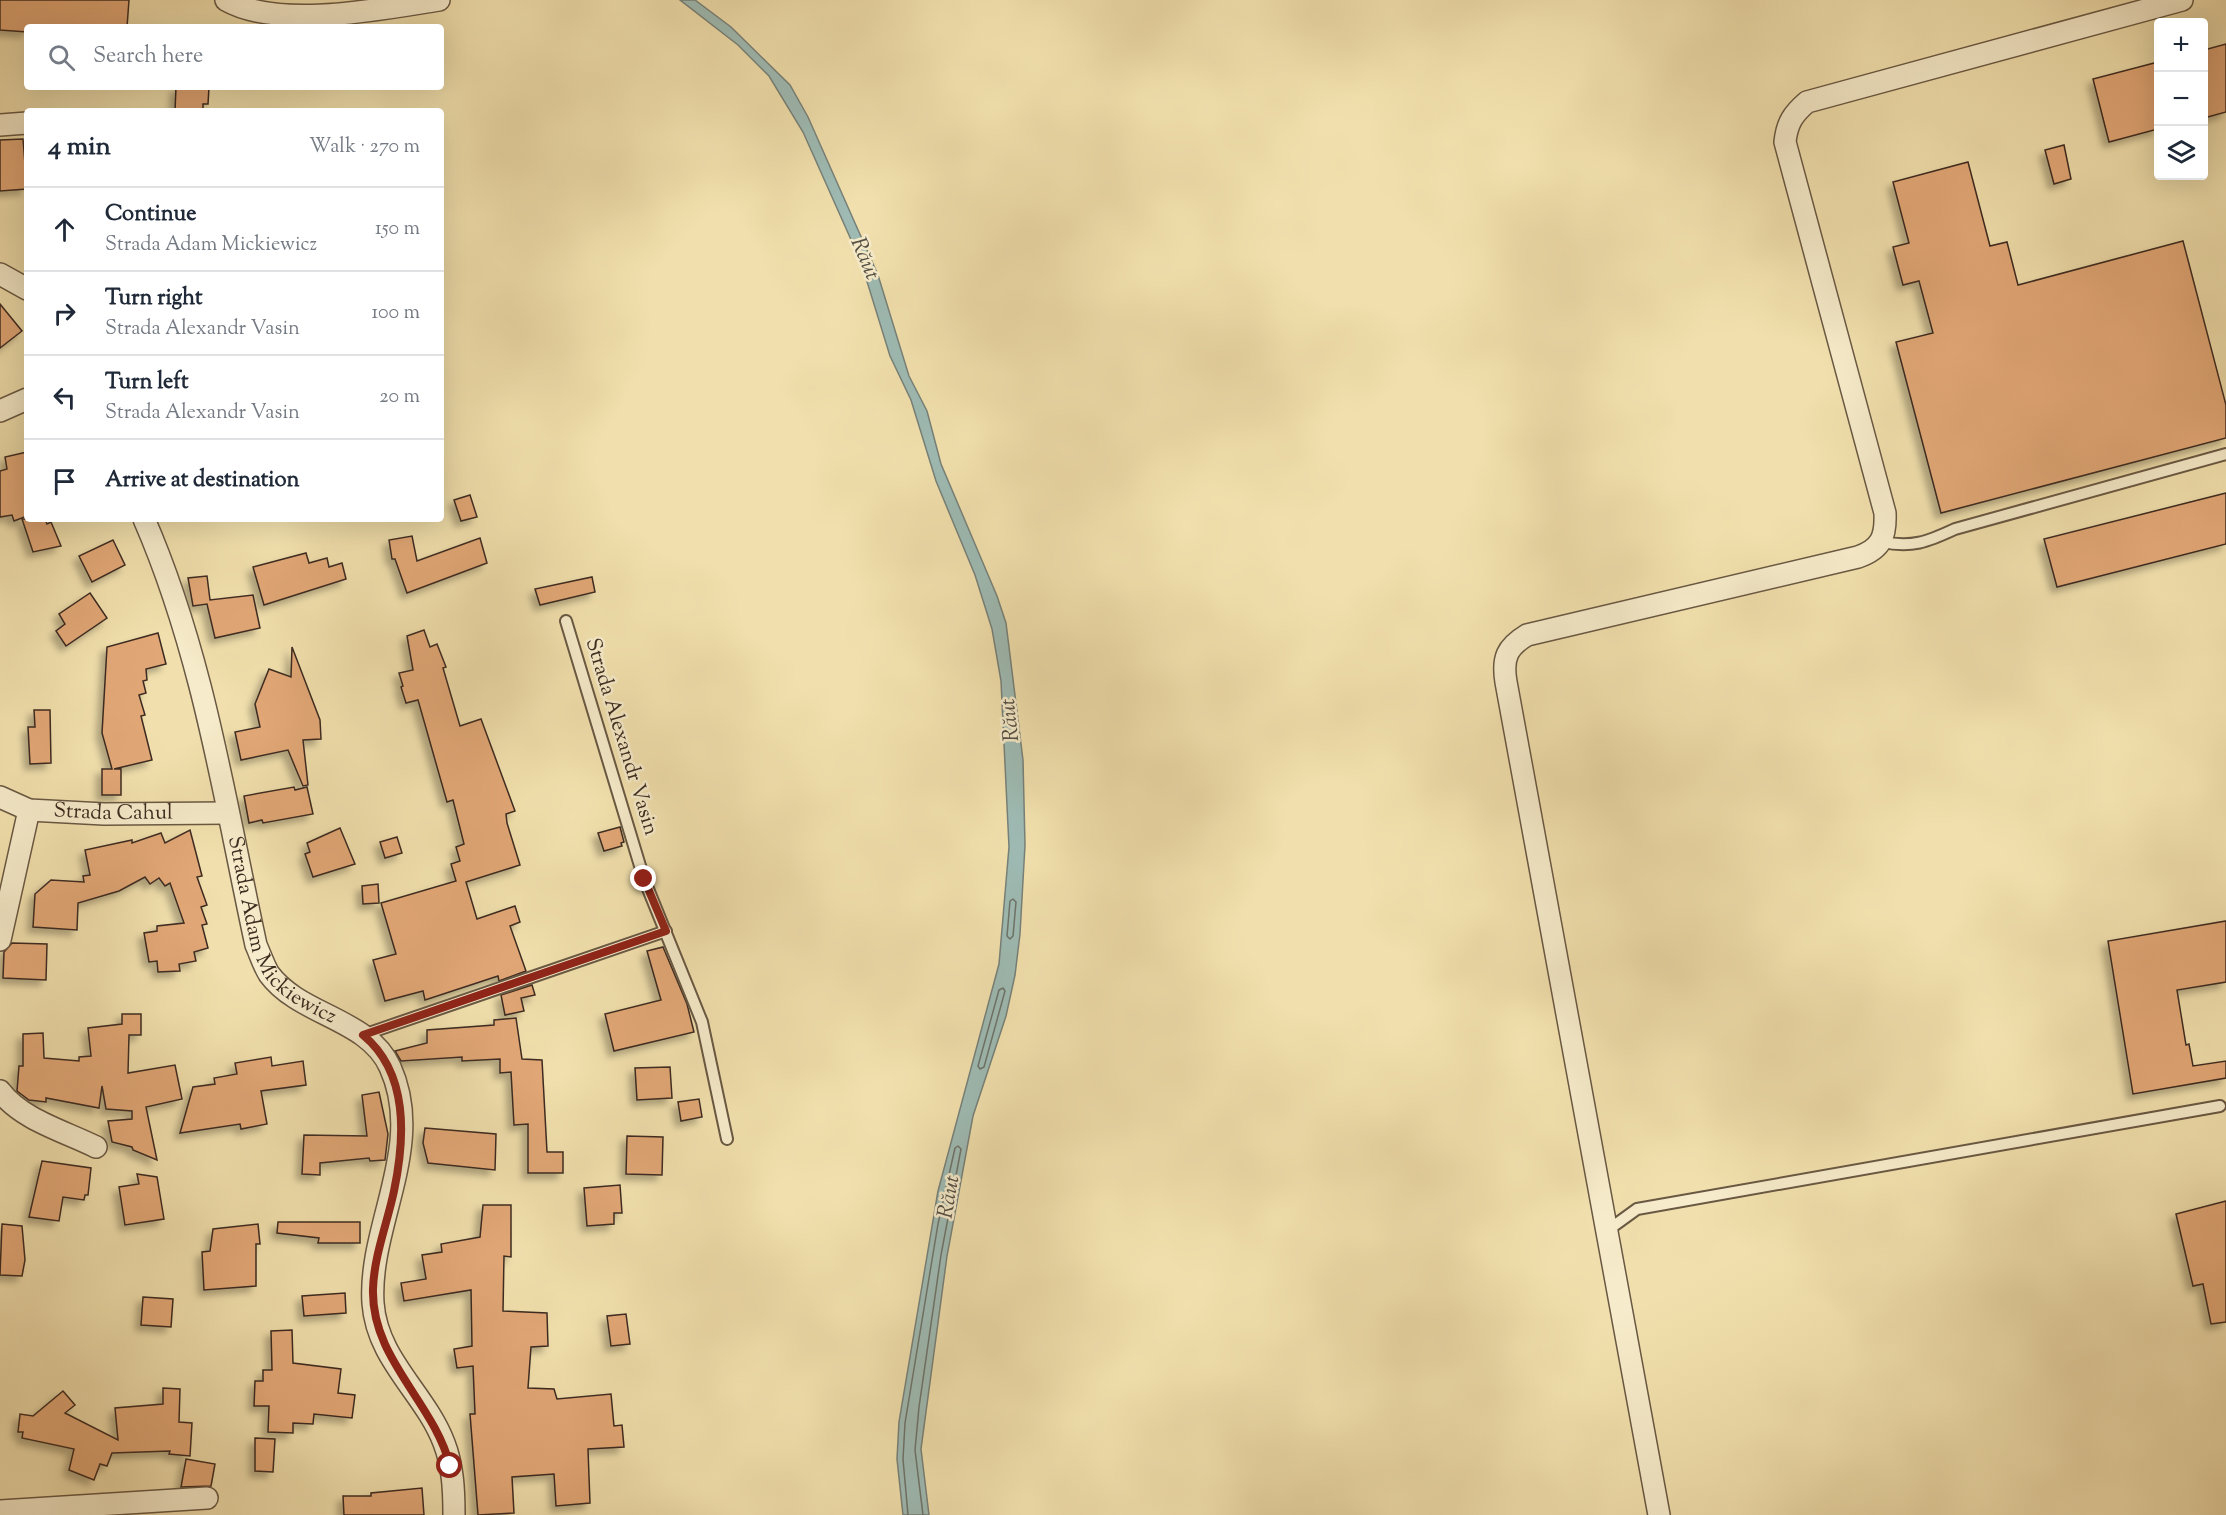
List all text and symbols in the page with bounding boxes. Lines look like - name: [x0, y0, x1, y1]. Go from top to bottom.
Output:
- map controls: [2154, 18, 2208, 180]
- button: +: [2154, 18, 2208, 72]
- search box: [24, 24, 444, 90]
- icon: search: [45, 41, 78, 74]
- text: Search here: [93, 41, 203, 73]
- button: −: [2154, 72, 2208, 126]
- button: layers: [2154, 126, 2208, 180]
- text: 4 min: [48, 129, 111, 166]
- text: Walk · 270 m: [309, 133, 420, 162]
- text: Continue: [105, 199, 196, 231]
- icon: ahead: [48, 213, 81, 246]
- text: 150 m: [375, 215, 420, 244]
- text: Strada Adam Mickiewicz: [105, 231, 317, 260]
- water label: Răut: [841, 233, 887, 286]
- text: Turn right: [105, 283, 202, 315]
- icon: right: [48, 297, 81, 330]
- text: 100 m: [371, 299, 420, 328]
- text: Strada Alexandr Vasin: [105, 315, 300, 344]
- text: Turn left: [105, 367, 188, 399]
- icon: left: [48, 381, 81, 414]
- text: 20 m: [379, 383, 420, 412]
- text: Strada Alexandr Vasin: [105, 399, 300, 428]
- icon: arrive: [48, 465, 81, 498]
- text: Arrive at destination: [105, 465, 300, 497]
- street label: Strada Alexandr Vasin: [577, 635, 665, 839]
- water label: Răut: [993, 696, 1029, 743]
- street label: Strada Cahul: [53, 796, 173, 829]
- street label: Strada Adam Mickiewicz: [219, 834, 341, 1032]
- route end: [630, 865, 656, 891]
- water label: Răut: [930, 1172, 970, 1221]
- route start: [436, 1452, 462, 1478]

